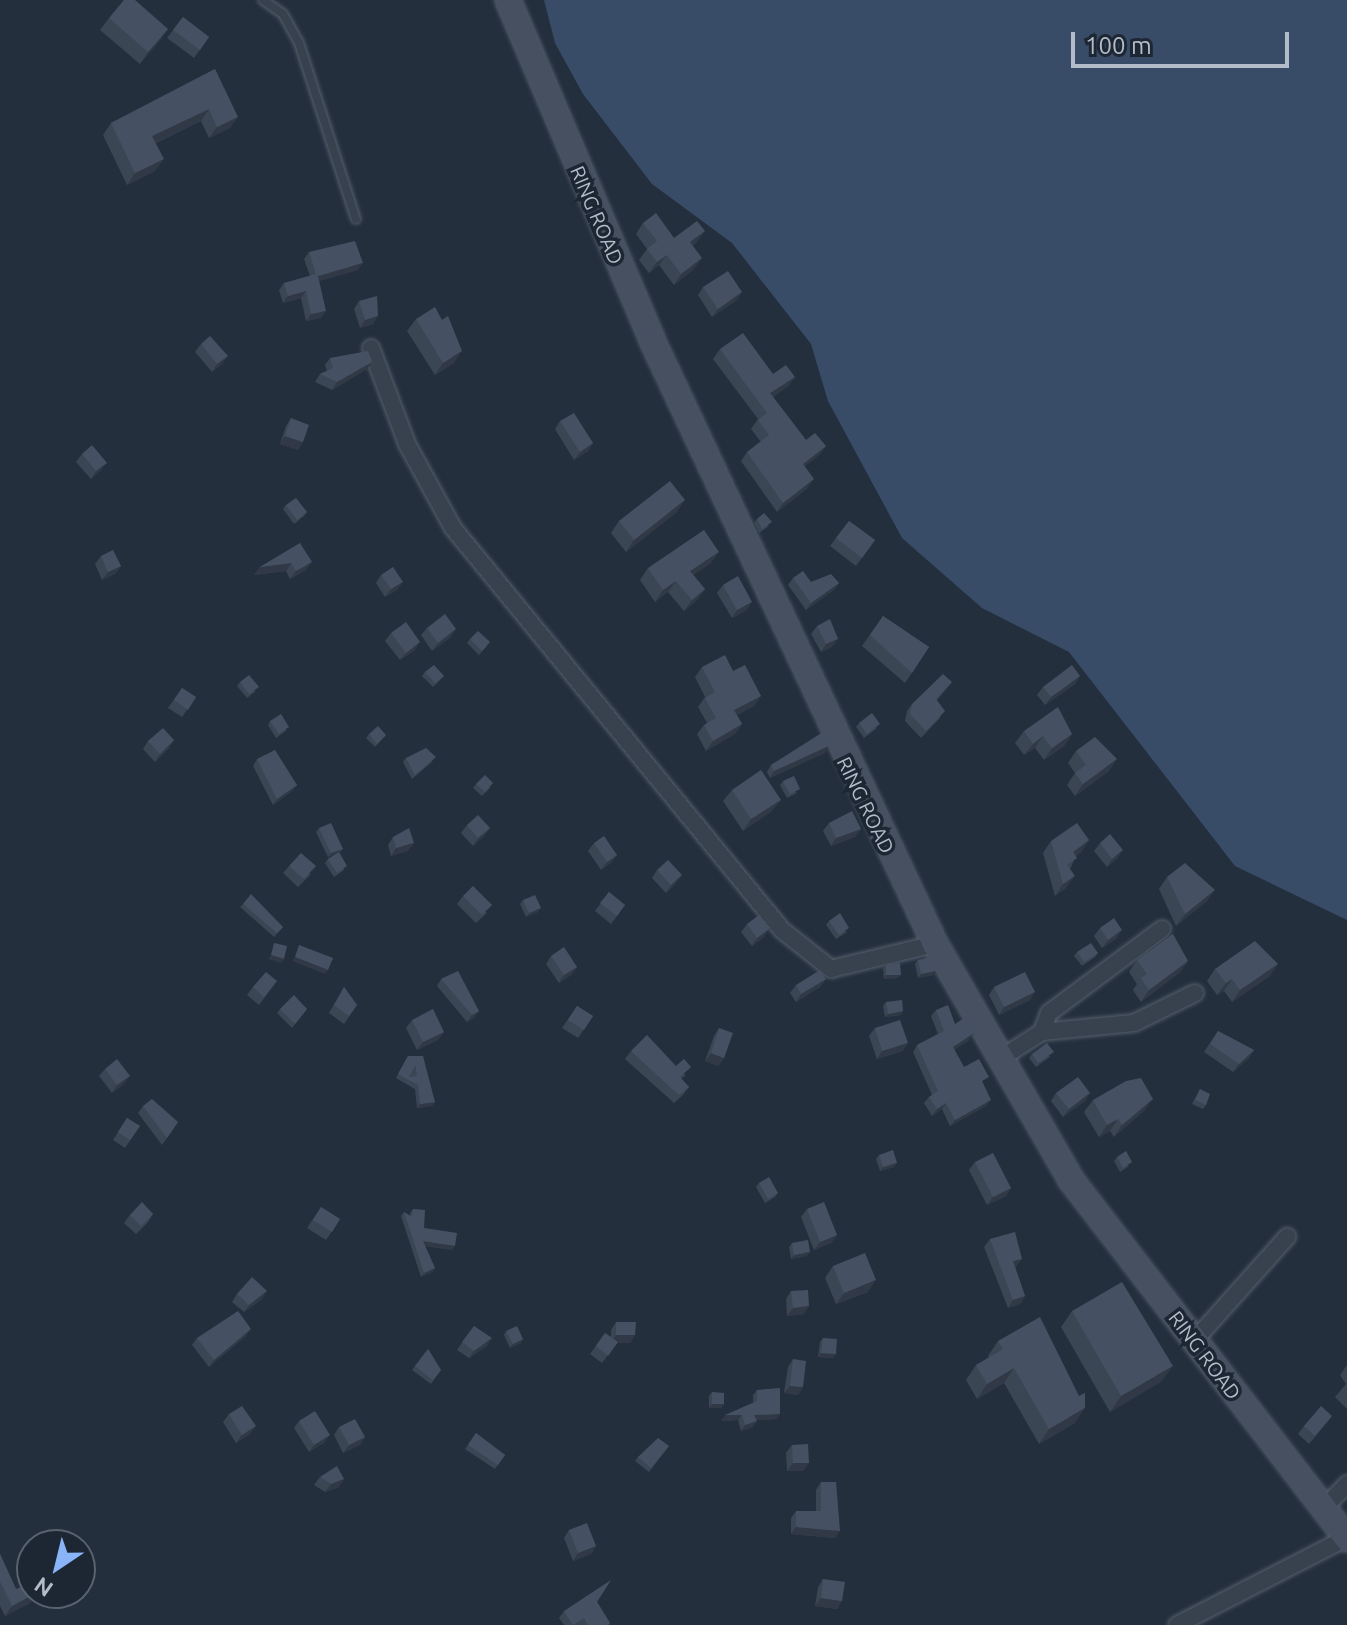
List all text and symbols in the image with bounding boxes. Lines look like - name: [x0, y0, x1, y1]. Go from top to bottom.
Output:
- scale bar: [1075, 16, 1293, 66]
- text: 100 m: [1085, 32, 1152, 59]
- street label: RING ROAD: [566, 162, 628, 268]
- street label: RING ROAD: [832, 753, 900, 857]
- street label: RING ROAD: [1164, 1306, 1246, 1404]
- north arrow: [16, 1529, 96, 1609]
- text: N: [29, 1572, 57, 1602]

